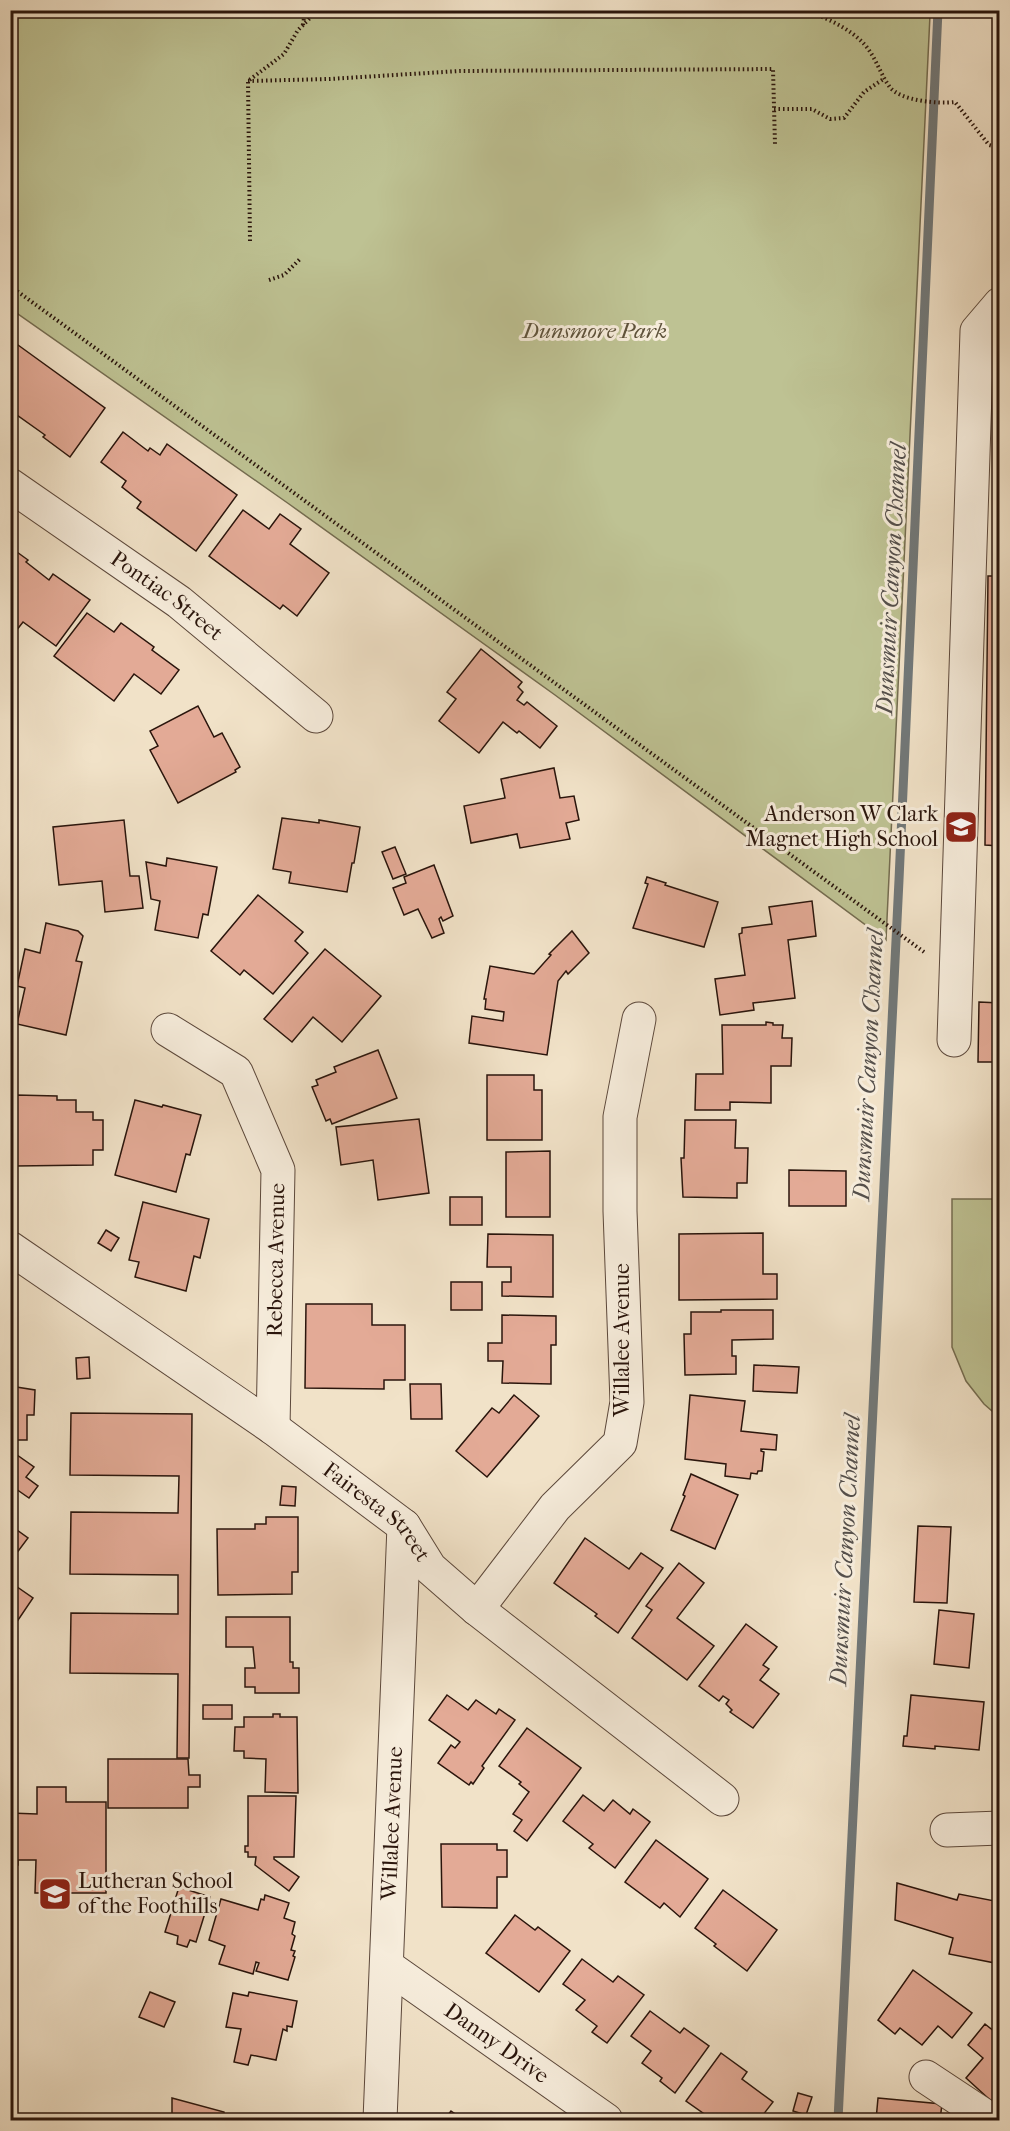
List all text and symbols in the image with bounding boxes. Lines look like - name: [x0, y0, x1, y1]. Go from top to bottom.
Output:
- park label: Dunsmore Park: [521, 318, 667, 344]
- water label: Dunsmuir Canyon Channel: [870, 440, 912, 717]
- street label: Pontiac Street: [106, 546, 228, 646]
- place label: Anderson W Clark Magnet High School: [746, 801, 939, 852]
- school or university icon: Anderson W Clark Magnet High School: [943, 809, 979, 845]
- water label: Dunsmuir Canyon Channel: [847, 926, 889, 1203]
- street label: Rebecca Avenue: [262, 1183, 290, 1337]
- street label: Willalee Avenue: [609, 1263, 635, 1418]
- water label: Dunsmuir Canyon Channel: [824, 1411, 866, 1688]
- street label: Fairesta Street: [318, 1457, 436, 1567]
- street label: Willalee Avenue: [376, 1746, 408, 1902]
- place label: Lutheran School of the Foothills: [78, 1868, 233, 1919]
- school or university icon: Lutheran School of the Foothills: [37, 1876, 73, 1912]
- street label: Danny Drive: [439, 1997, 554, 2089]

